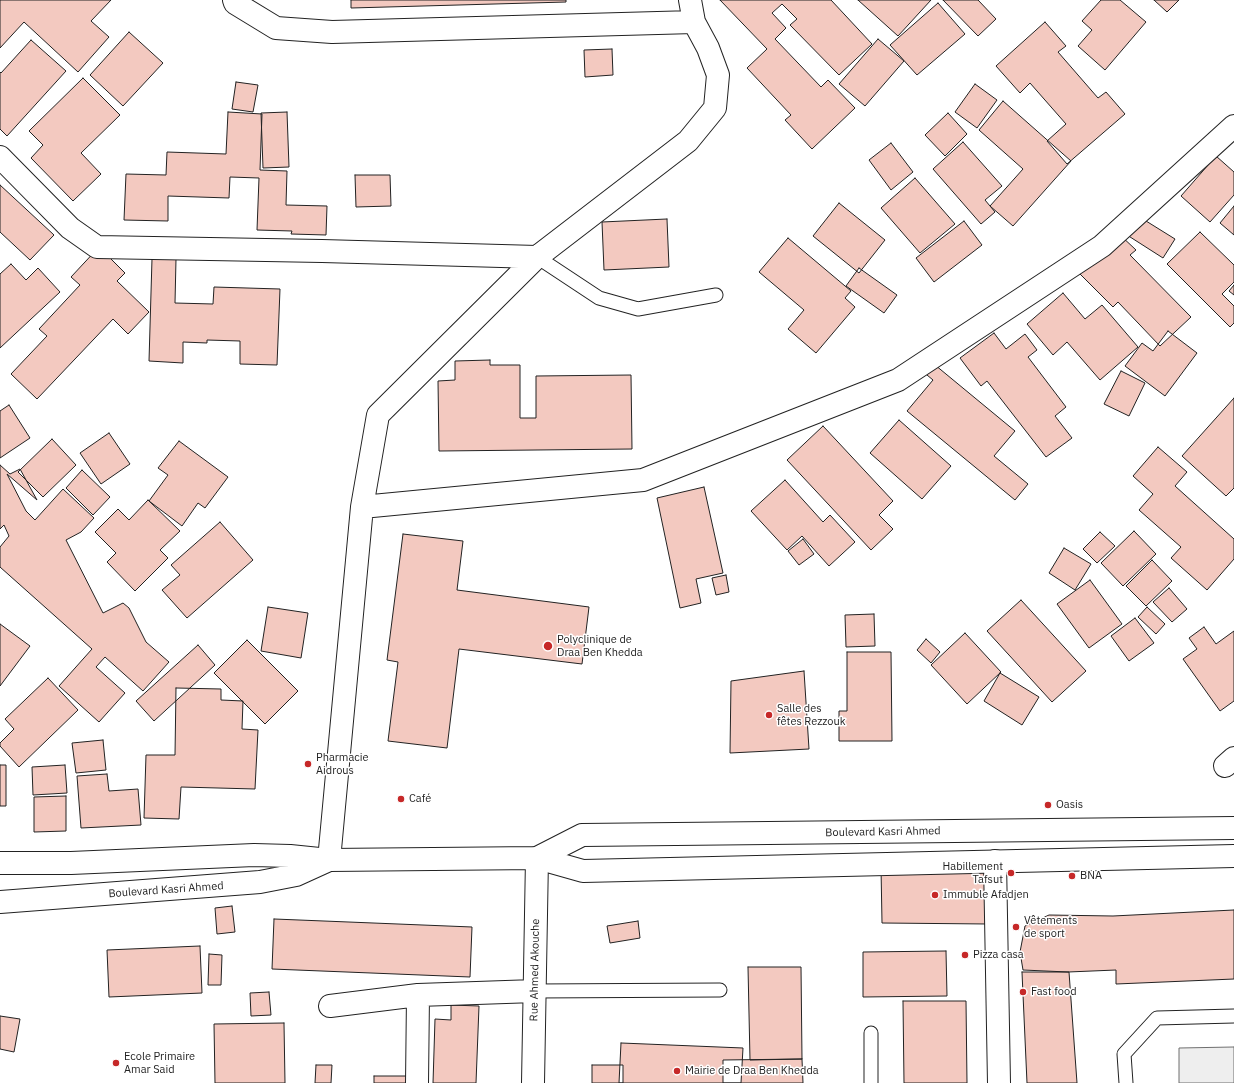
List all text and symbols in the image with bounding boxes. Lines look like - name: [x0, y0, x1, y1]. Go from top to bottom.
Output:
- place label: Polyclinique de Draa Ben Khedda: [557, 633, 643, 659]
- marker: Polyclinique de Draa Ben Khedda: [542, 640, 554, 652]
- place label: Salle des fêtes Rezzouk: [777, 702, 846, 728]
- marker: Salle des fêtes Rezzouk: [764, 710, 774, 720]
- place label: Pharmacie Aidrous: [316, 751, 369, 777]
- marker: Pharmacie Aidrous: [303, 759, 313, 769]
- place label: Café: [409, 792, 431, 806]
- marker: Café: [396, 794, 406, 804]
- place label: Oasis: [1056, 798, 1083, 812]
- marker: Oasis: [1043, 800, 1053, 810]
- street label: Boulevard Kasri Ahmed: [825, 824, 941, 840]
- place label: Habillement Tafsut: [943, 860, 1003, 886]
- marker: Habillement Tafsut: [1006, 868, 1016, 878]
- place label: BNA: [1080, 869, 1102, 883]
- marker: BNA: [1067, 871, 1077, 881]
- street label: Boulevard Kasri Ahmed: [108, 879, 224, 901]
- place label: Immuble Afadjen: [943, 888, 1029, 902]
- marker: Immuble Afadjen: [930, 890, 940, 900]
- place label: Vêtements de sport: [1024, 914, 1077, 940]
- street label: Rue Ahmed Akouche: [528, 919, 542, 1021]
- marker: Vêtements de sport: [1011, 922, 1021, 932]
- place label: Pizza casa: [973, 948, 1024, 962]
- marker: Pizza casa: [960, 950, 970, 960]
- place label: Fast food: [1031, 985, 1077, 999]
- marker: Fast food: [1018, 987, 1028, 997]
- place label: Ecole Primaire Amar Said: [124, 1050, 195, 1076]
- marker: Ecole Primaire Amar Said: [111, 1058, 121, 1068]
- place label: Mairie de Draa Ben Khedda: [685, 1064, 819, 1078]
- marker: Mairie de Draa Ben Khedda: [672, 1066, 682, 1076]

